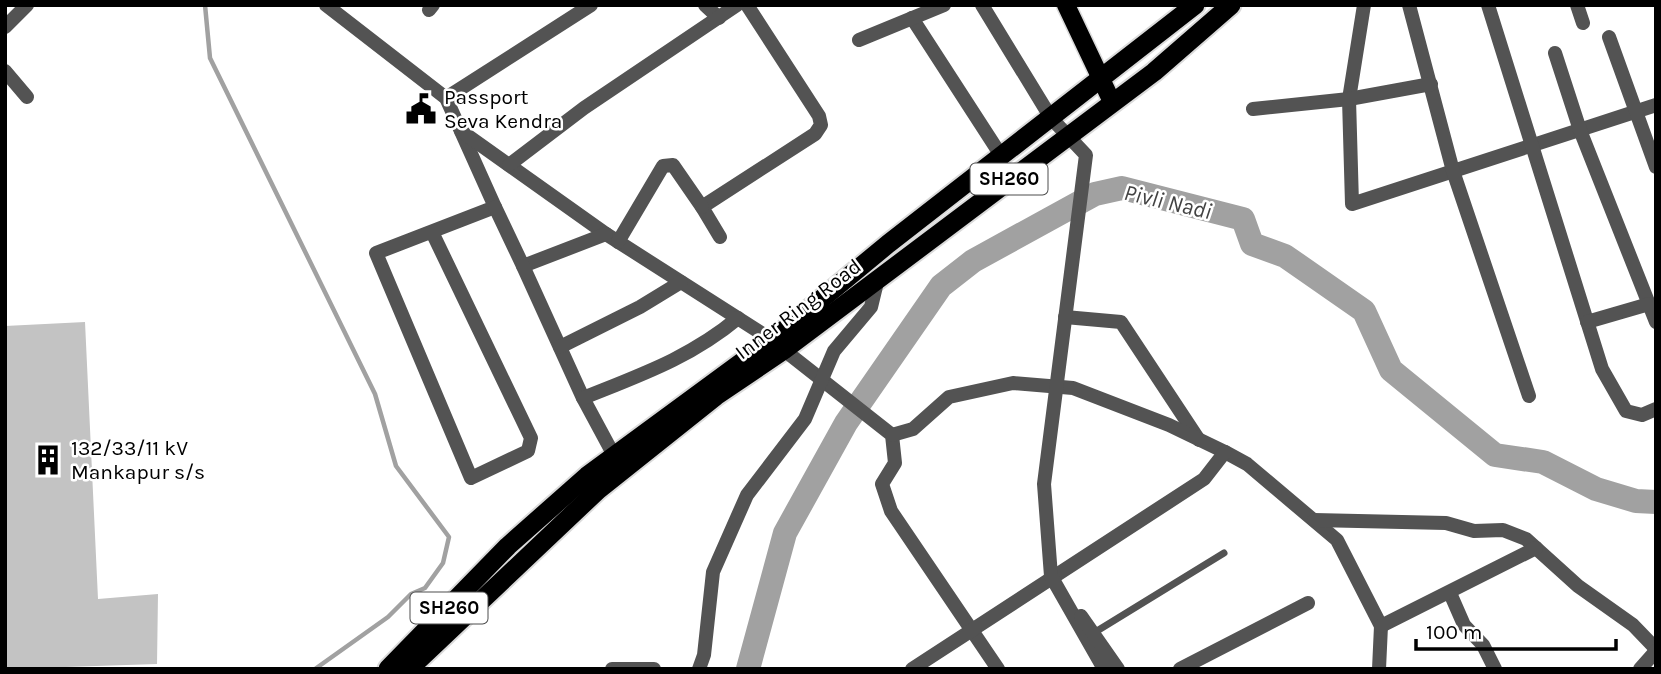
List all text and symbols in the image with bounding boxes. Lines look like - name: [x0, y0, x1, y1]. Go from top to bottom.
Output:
- place label: Passport Seva Kendra: [444, 85, 562, 133]
- public building icon: Passport Seva Kendra: [404, 92, 438, 126]
- road number: SH260: [970, 164, 1048, 195]
- water label: Pivli Nadi: [1121, 179, 1215, 225]
- street label: Inner Ring Road: [730, 254, 866, 364]
- place label: 132/33/11 kV Mankapur s/s: [71, 436, 205, 484]
- building icon: 132/33/11 kV Mankapur s/s: [31, 443, 65, 477]
- road number: SH260: [410, 593, 488, 624]
- scale bar: [1416, 608, 1616, 652]
- text: 100 m: [1426, 620, 1483, 644]

